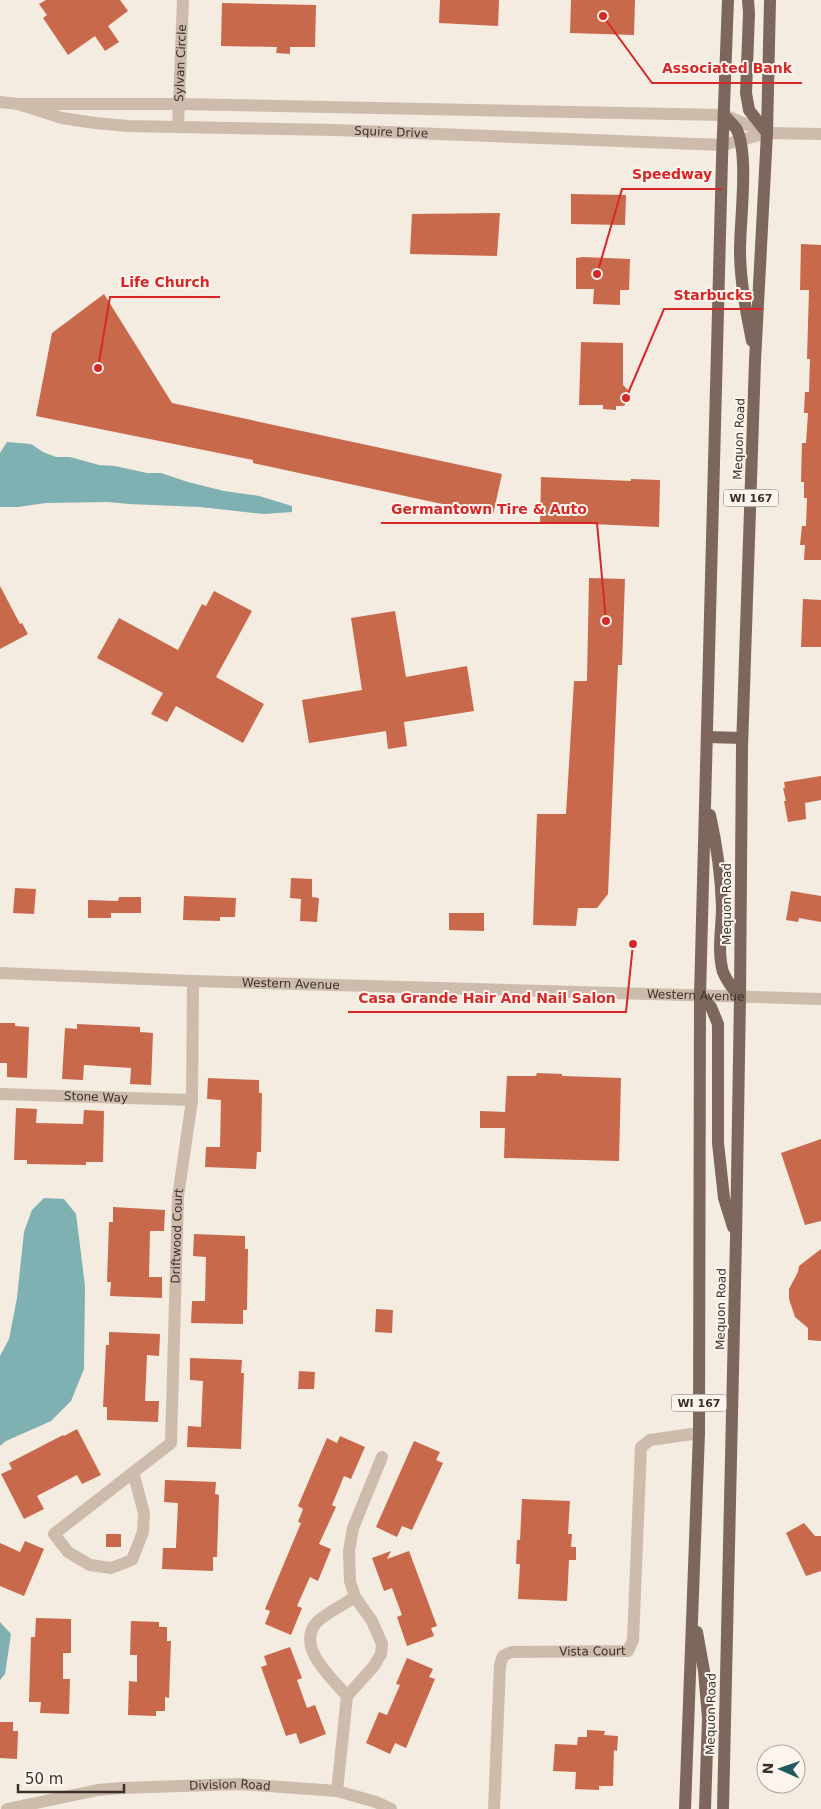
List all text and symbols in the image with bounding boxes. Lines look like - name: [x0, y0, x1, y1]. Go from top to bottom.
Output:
- street label: Sylvan Circle: [172, 24, 189, 102]
- callout: Associated Bank: [652, 54, 802, 83]
- text: Associated Bank: [662, 60, 793, 76]
- street label: Squire Drive: [354, 124, 429, 141]
- callout: Speedway: [622, 160, 722, 189]
- text: Speedway: [632, 166, 712, 182]
- callout: Life Church: [110, 268, 220, 297]
- text: Life Church: [120, 274, 210, 290]
- callout: Starbucks: [664, 280, 763, 309]
- text: Starbucks: [673, 287, 753, 303]
- street label: Mequon Road: [731, 398, 747, 480]
- road number: WI 167: [724, 489, 778, 506]
- callout: Germantown Tire & Auto: [381, 494, 597, 523]
- text: Germantown Tire & Auto: [391, 501, 587, 517]
- street label: Mequon Road: [720, 863, 734, 945]
- street label: Western Avenue: [242, 975, 340, 992]
- callout: Casa Grande Hair And Nail Salon: [348, 983, 626, 1012]
- street label: Western Avenue: [647, 987, 745, 1004]
- text: Casa Grande Hair And Nail Salon: [358, 990, 616, 1006]
- street label: Stone Way: [64, 1089, 128, 1105]
- street label: Driftwood Court: [169, 1187, 186, 1284]
- street label: Mequon Road: [713, 1268, 729, 1350]
- road number: WI 167: [672, 1395, 726, 1412]
- street label: Vista Court: [559, 1644, 626, 1659]
- street label: Mequon Road: [703, 1673, 719, 1755]
- north arrow: [756, 1744, 806, 1794]
- scale bar: [18, 1762, 124, 1794]
- text: N: [760, 1762, 776, 1775]
- text: 50 m: [25, 1770, 63, 1788]
- street label: Division Road: [189, 1777, 271, 1793]

